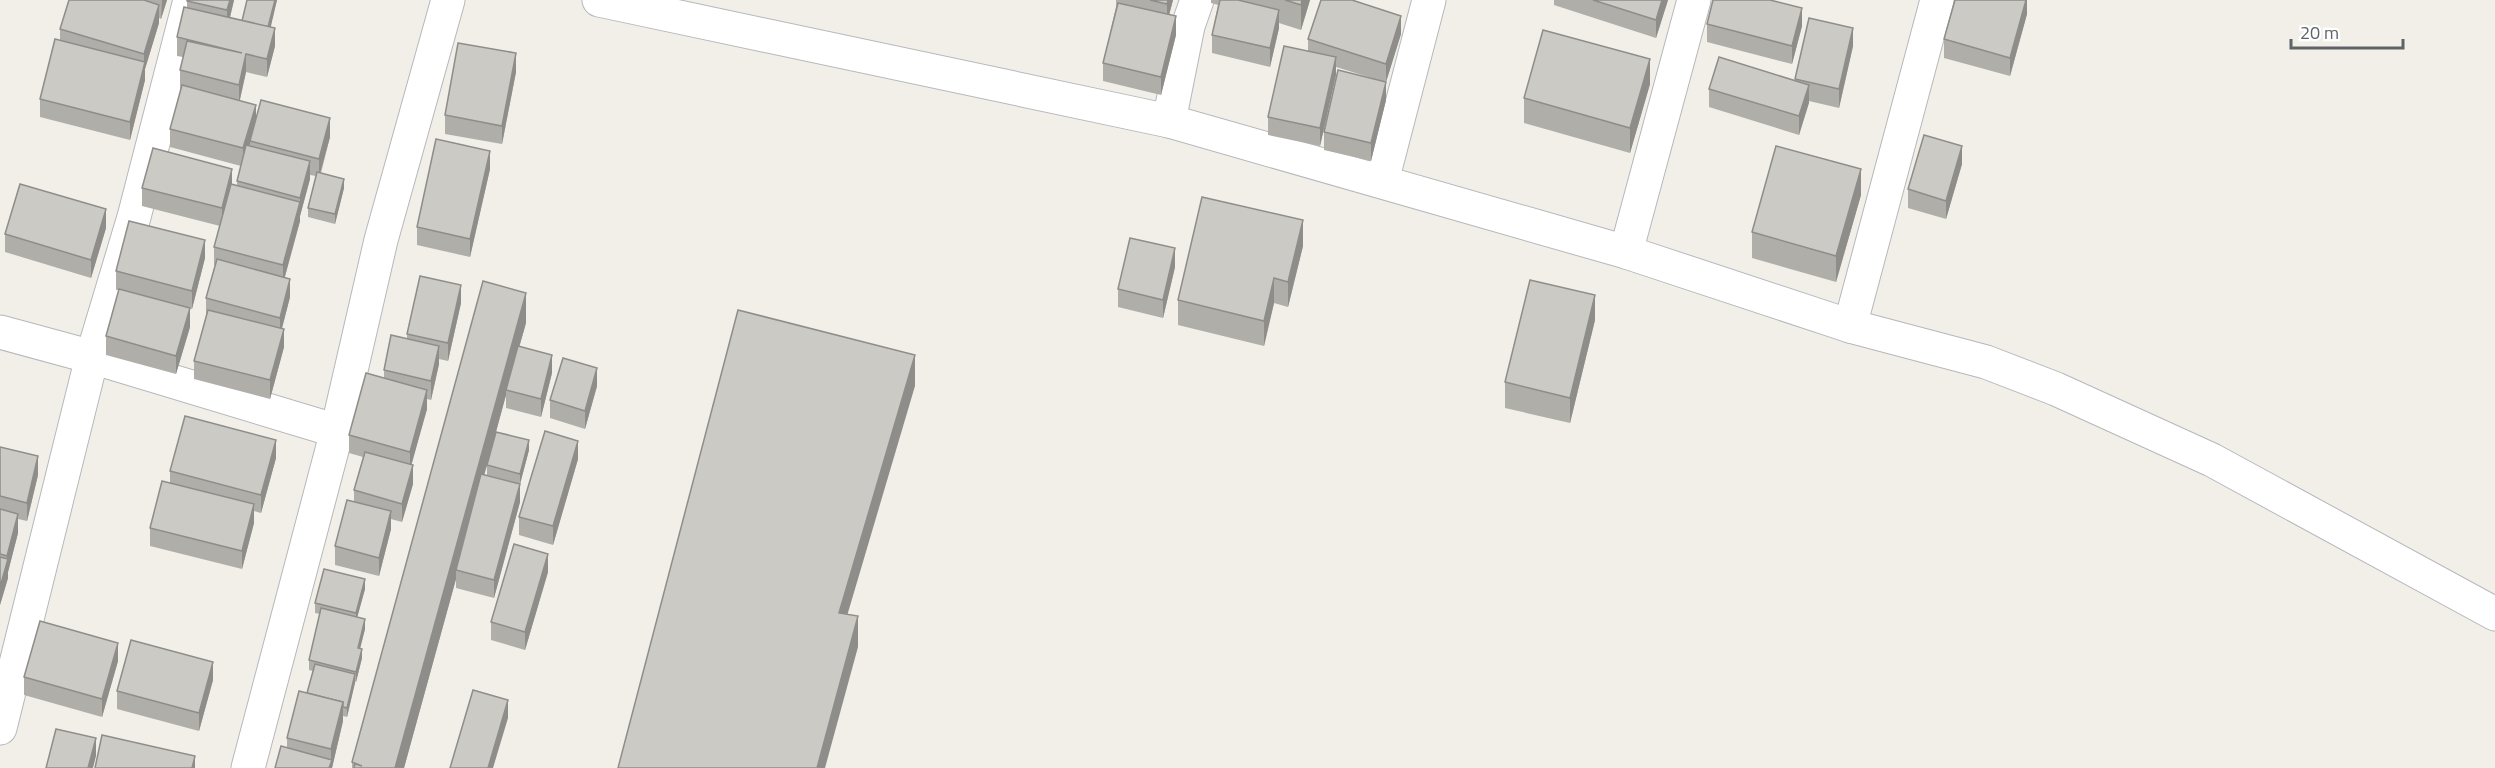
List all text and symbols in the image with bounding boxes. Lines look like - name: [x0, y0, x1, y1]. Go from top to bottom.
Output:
- scale bar: [2291, 12, 2404, 50]
- text: 20 m: [2300, 19, 2339, 46]

